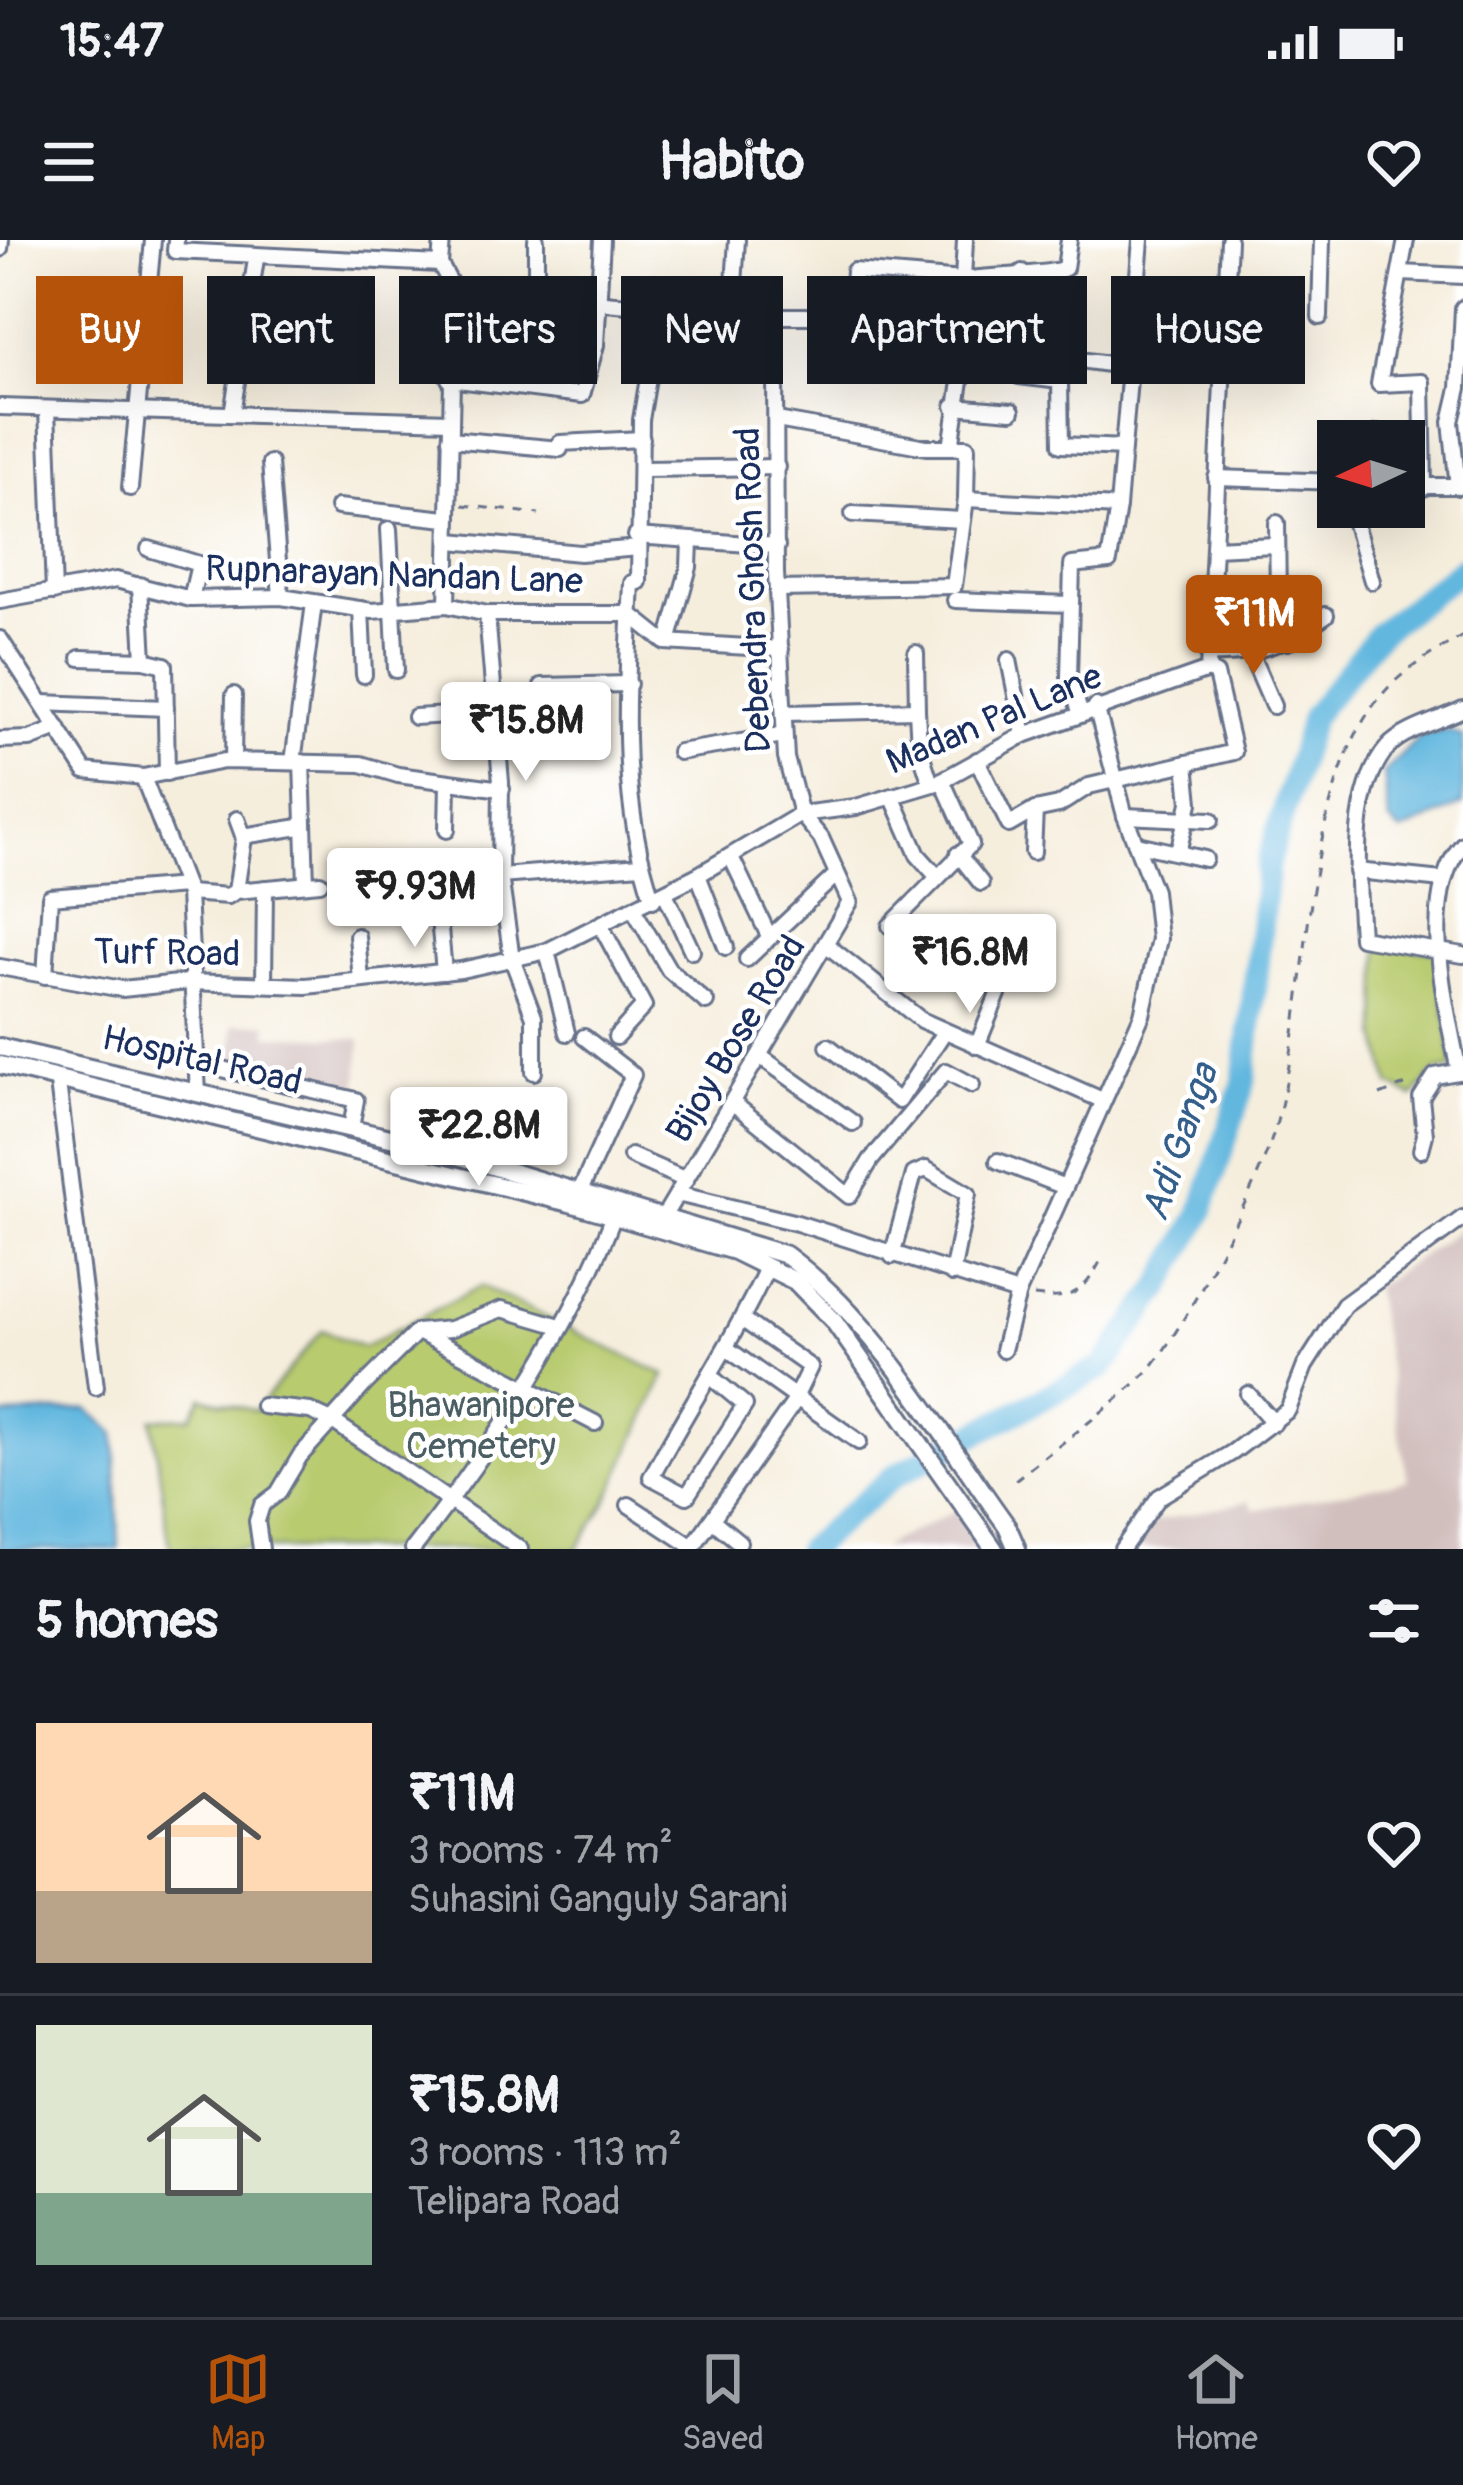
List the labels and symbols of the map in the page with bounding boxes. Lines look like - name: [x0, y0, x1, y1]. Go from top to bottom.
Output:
- north arrow: [1317, 420, 1425, 528]
- street label: Debendra Ghosh Road: [725, 426, 781, 754]
- street label: Rupnarayan Nandan Lane: [204, 546, 584, 604]
- pin: ₹11M: [1183, 575, 1325, 677]
- street label: Madan Pal Lane: [879, 653, 1109, 785]
- pin: ₹15.8M: [428, 682, 624, 784]
- pin: ₹9.93M: [317, 848, 513, 950]
- pin: ₹16.8M: [872, 914, 1068, 1016]
- street label: Bijoy Bose Road: [656, 927, 816, 1151]
- street label: Turf Road: [93, 929, 241, 977]
- street label: Hospital Road: [98, 1015, 306, 1105]
- water label: Adi Ganga: [1130, 1055, 1230, 1227]
- pin: ₹22.8M: [381, 1087, 577, 1189]
- park label: Bhawanipore Cemetery: [388, 1383, 575, 1469]

